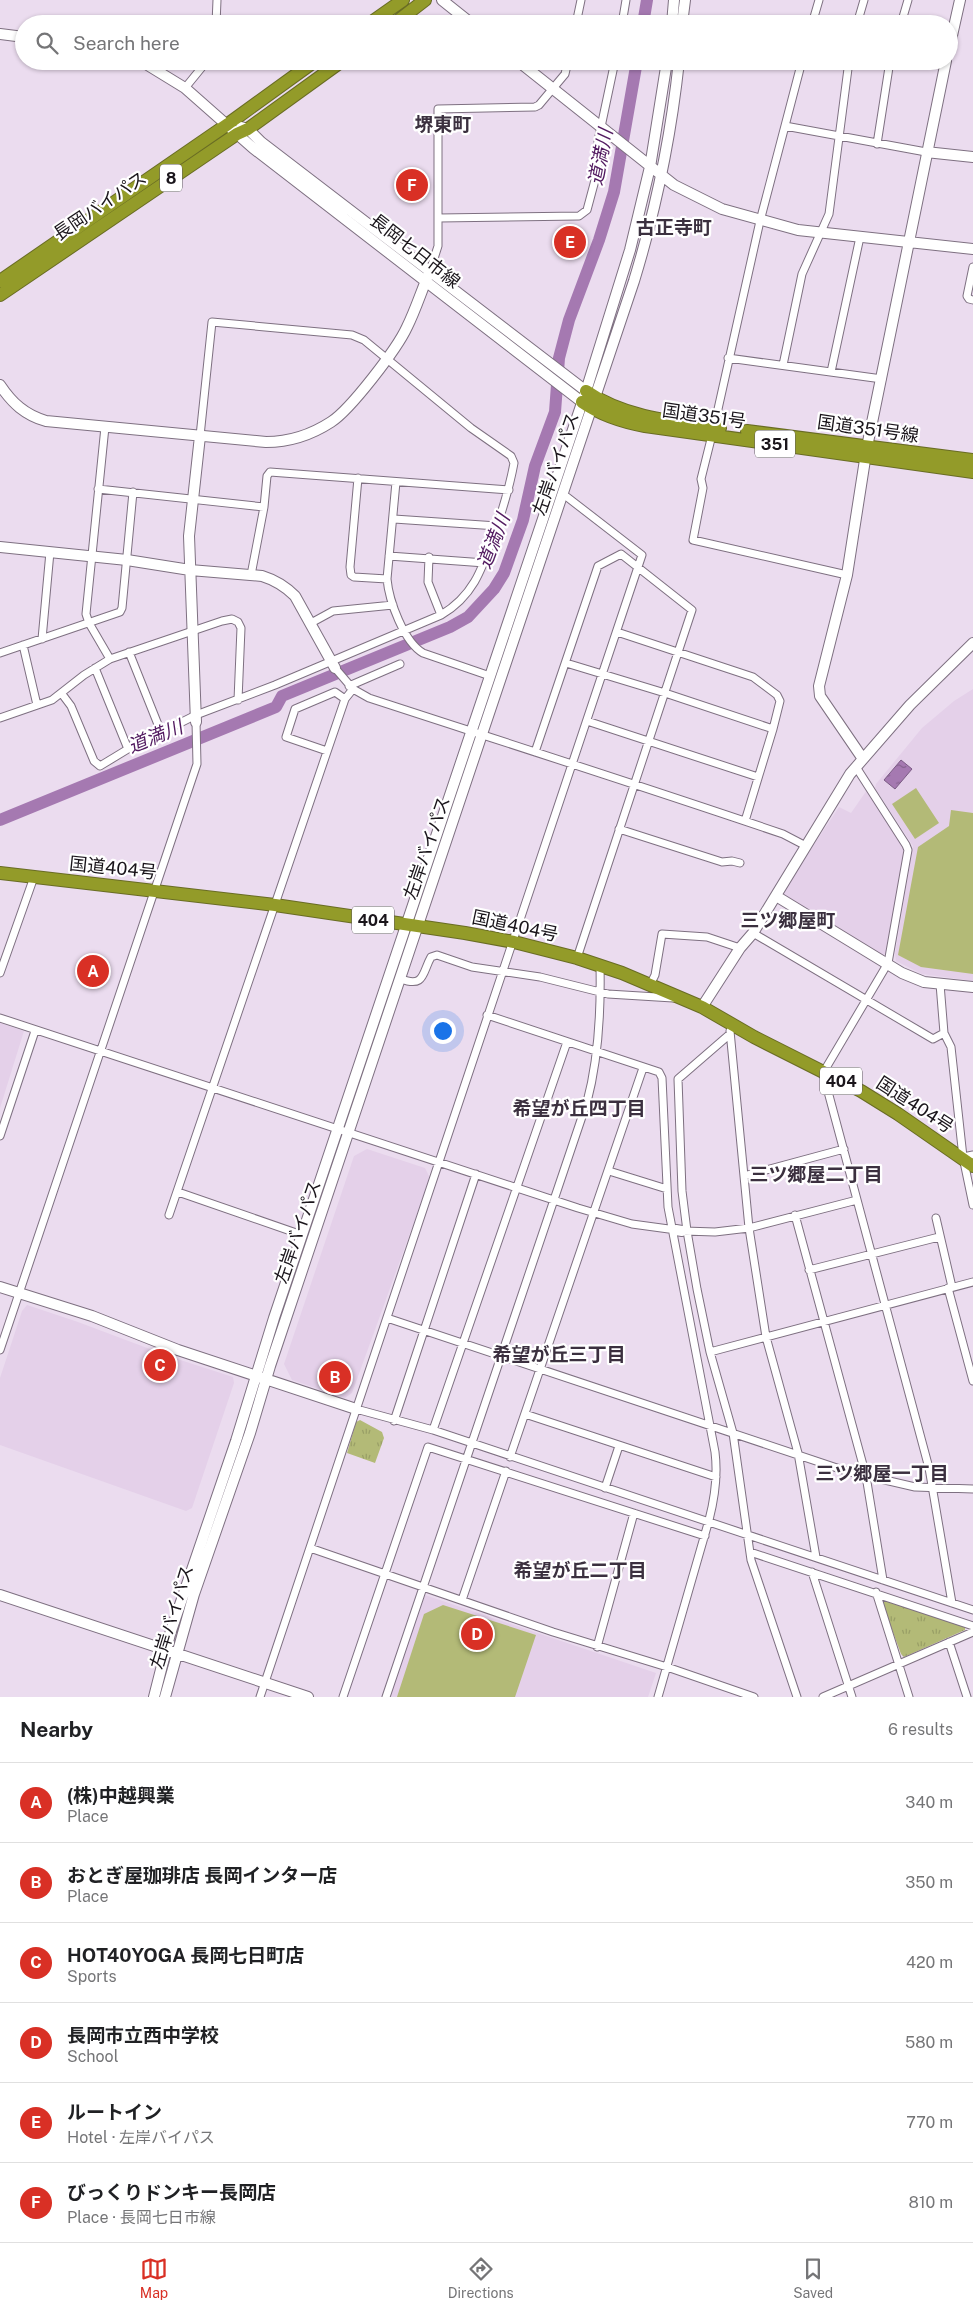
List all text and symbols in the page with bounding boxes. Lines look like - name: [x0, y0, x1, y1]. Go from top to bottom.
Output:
- search box: [15, 15, 958, 70]
- icon: search: [33, 29, 61, 57]
- text: Search here: [73, 32, 180, 54]
- district label: 堺東町: [414, 113, 472, 135]
- water label: 道満川: [584, 125, 617, 187]
- road number: 8: [160, 164, 182, 192]
- pin: F: [396, 166, 428, 204]
- street label: 長岡バイパス: [49, 167, 150, 244]
- street label: 長岡七日市線: [366, 209, 464, 292]
- district label: 古正寺町: [636, 216, 712, 238]
- pin: E: [554, 223, 586, 261]
- street label: 国道351号: [661, 399, 747, 432]
- street label: 左岸バイパス: [528, 410, 583, 518]
- street label: 国道351号線: [816, 411, 920, 446]
- road number: 351: [755, 430, 795, 458]
- water label: 道満川: [473, 509, 514, 572]
- water label: 道満川: [124, 714, 187, 757]
- street label: 左岸バイパス: [399, 794, 454, 902]
- street label: 国道404号: [68, 852, 158, 883]
- road number: 404: [352, 906, 394, 934]
- street label: 国道404号: [470, 906, 560, 945]
- district label: 三ツ郷屋町: [740, 909, 836, 931]
- pin: A: [77, 952, 109, 990]
- your location: [430, 1018, 456, 1044]
- road number: 404: [820, 1068, 862, 1094]
- street label: 国道404号: [873, 1072, 958, 1137]
- district label: 希望が丘四丁目: [512, 1097, 646, 1119]
- district label: 三ツ郷屋二丁目: [749, 1163, 883, 1185]
- street label: 左岸バイパス: [270, 1178, 325, 1286]
- district label: 希望が丘三丁目: [492, 1343, 626, 1365]
- pin: C: [144, 1346, 176, 1384]
- pin: B: [319, 1358, 351, 1396]
- district label: 三ツ郷屋一丁目: [815, 1462, 949, 1484]
- district label: 希望が丘二丁目: [513, 1559, 647, 1581]
- street label: 左岸バイパス: [146, 1562, 197, 1671]
- pin: D: [461, 1615, 493, 1653]
- text: Nearby: [20, 1717, 93, 1742]
- text: 6 results: [888, 1720, 953, 1739]
- text: (株)中越興業: [67, 1784, 175, 1806]
- text: A: [30, 1793, 42, 1812]
- text: 340 m: [905, 1793, 953, 1812]
- text: Place: [67, 1807, 109, 1826]
- text: おとぎ屋珈琲店 長岡インター店: [67, 1864, 337, 1886]
- text: B: [31, 1873, 41, 1892]
- text: 350 m: [905, 1873, 953, 1892]
- text: Place: [67, 1887, 109, 1906]
- text: HOT40YOGA 長岡七日町店: [67, 1944, 304, 1966]
- text: C: [30, 1953, 42, 1972]
- text: 420 m: [906, 1953, 953, 1972]
- text: Sports: [67, 1967, 117, 1986]
- text: 長岡市立西中学校: [67, 2024, 219, 2046]
- text: D: [30, 2033, 42, 2052]
- text: 580 m: [905, 2033, 953, 2052]
- text: School: [67, 2047, 118, 2066]
- text: ルートイン: [67, 2101, 162, 2123]
- text: E: [31, 2113, 41, 2132]
- text: 770 m: [906, 2113, 953, 2132]
- text: Hotel · 左岸バイパス: [67, 2128, 215, 2147]
- text: びっくりドンキー長岡店: [67, 2181, 276, 2203]
- text: F: [31, 2193, 41, 2212]
- text: 810 m: [909, 2193, 953, 2212]
- text: Place · 長岡七日市線: [67, 2208, 216, 2227]
- tab: Map: [140, 2255, 168, 2301]
- tab: Directions: [448, 2255, 514, 2301]
- tab: Saved: [793, 2255, 833, 2301]

